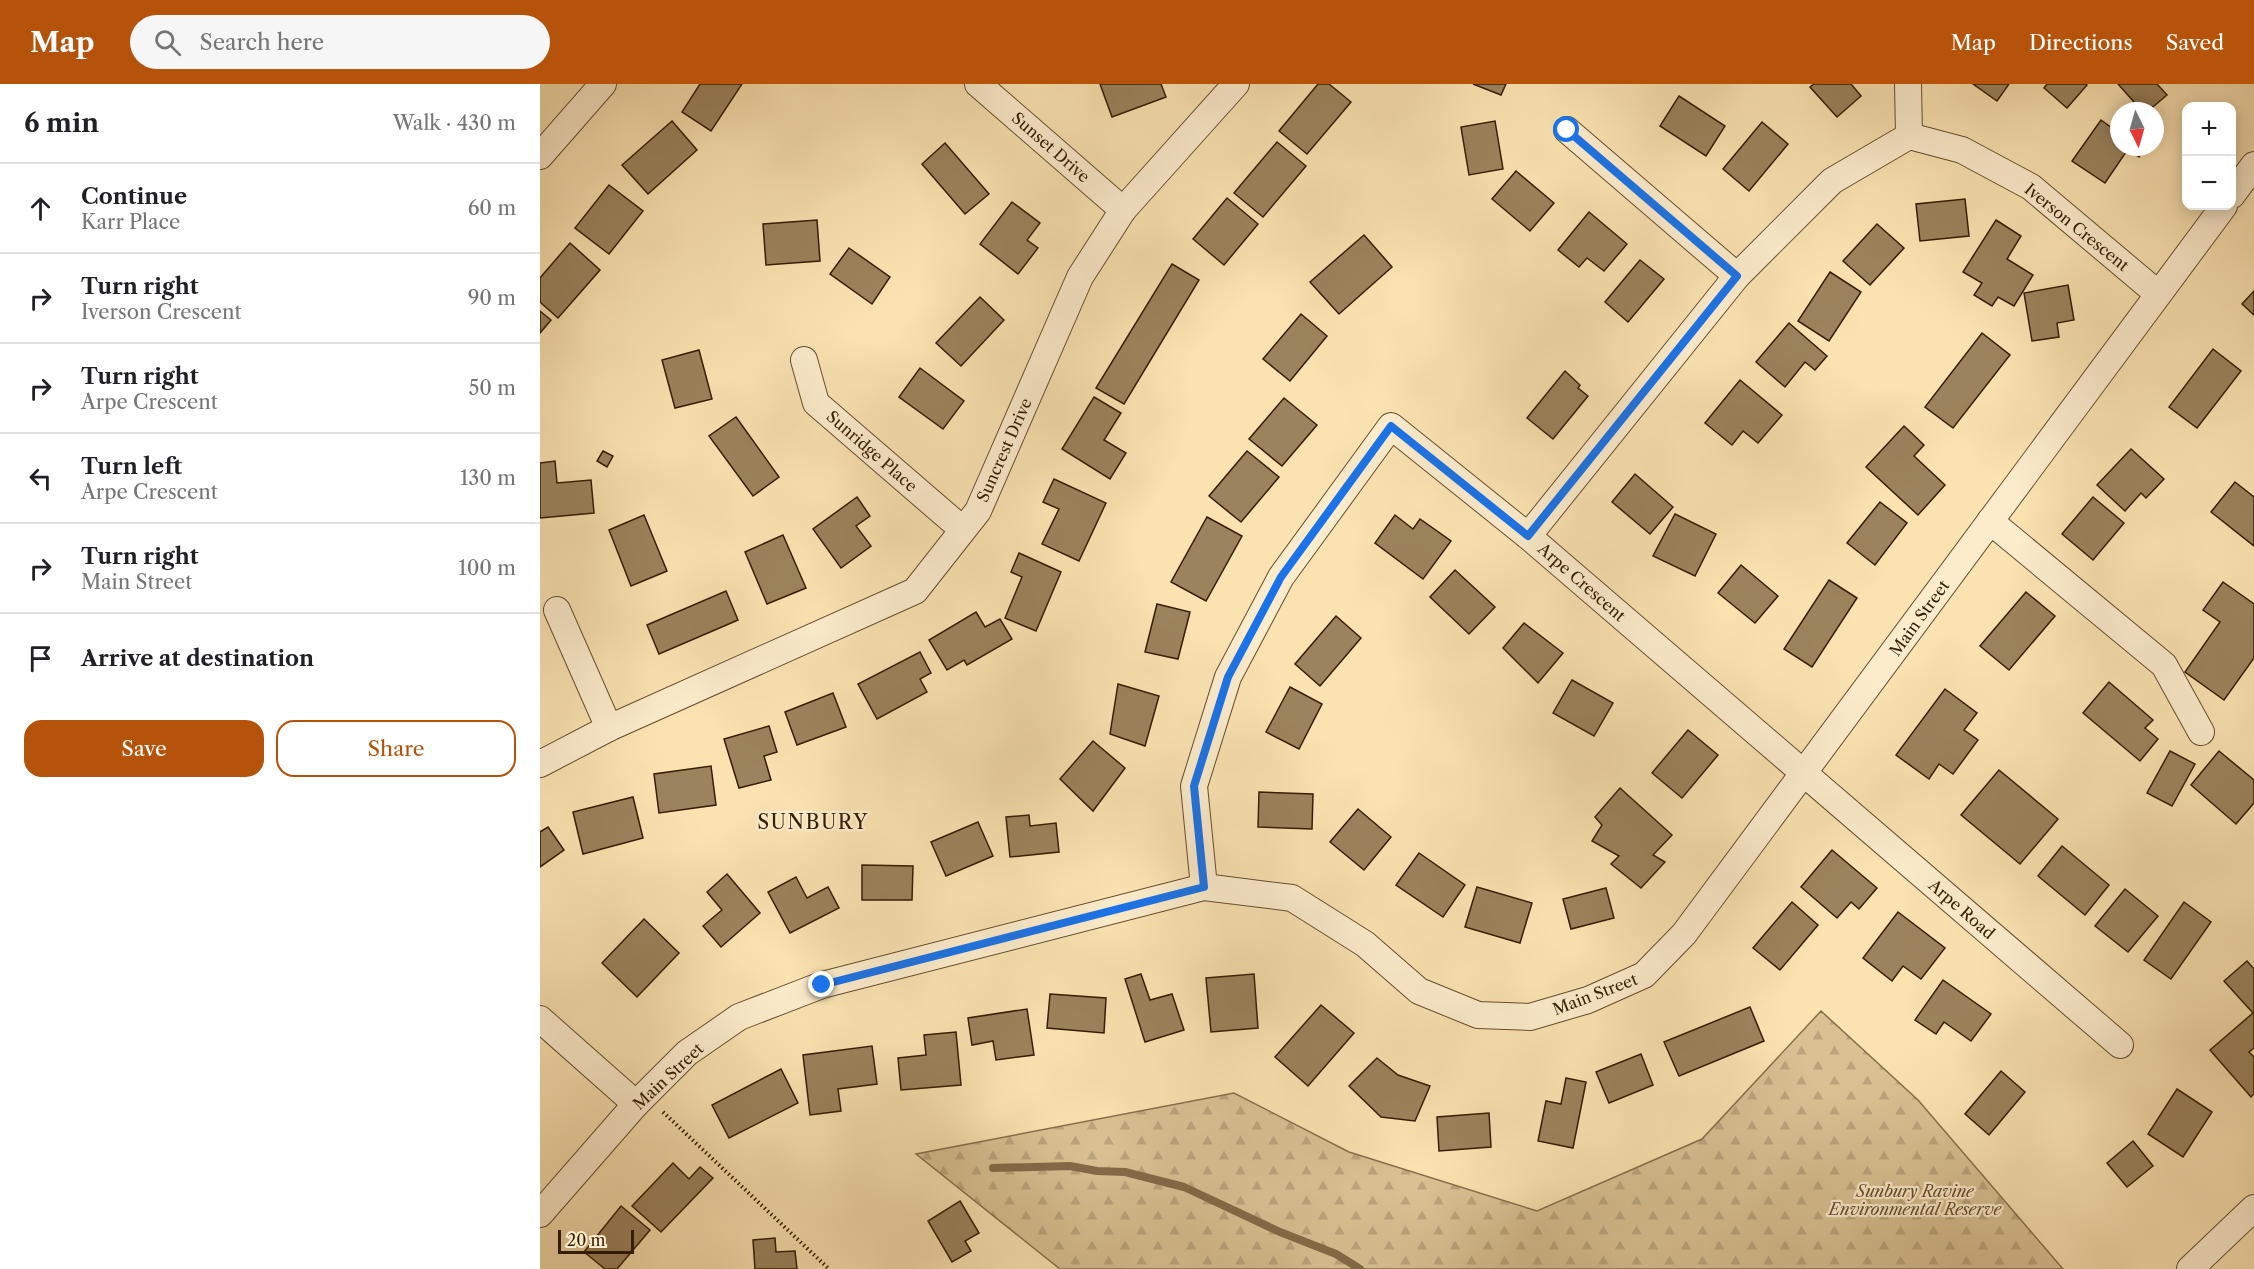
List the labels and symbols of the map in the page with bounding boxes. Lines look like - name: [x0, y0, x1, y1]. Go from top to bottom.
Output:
- north arrow: [2110, 102, 2164, 156]
- street label: Sunset Drive: [1008, 108, 1094, 186]
- route start: [1553, 116, 1579, 142]
- street label: Iverson Crescent: [2021, 179, 2133, 275]
- street label: Suncrest Drive: [972, 395, 1036, 505]
- street label: Sunridge Place: [823, 406, 921, 496]
- street label: Arpe Crescent: [1533, 538, 1630, 626]
- street label: Main Street: [1885, 576, 1953, 660]
- district label: SUNBURY: [757, 810, 869, 834]
- street label: Arpe Road: [1924, 874, 1999, 943]
- street label: Main Street: [1550, 969, 1640, 1019]
- route end: [808, 971, 834, 997]
- street label: Main Street: [629, 1038, 708, 1114]
- park label: Sunbury Ravine Environmental Reserve: [1827, 1181, 2002, 1219]
- scale bar: [558, 1227, 634, 1254]

